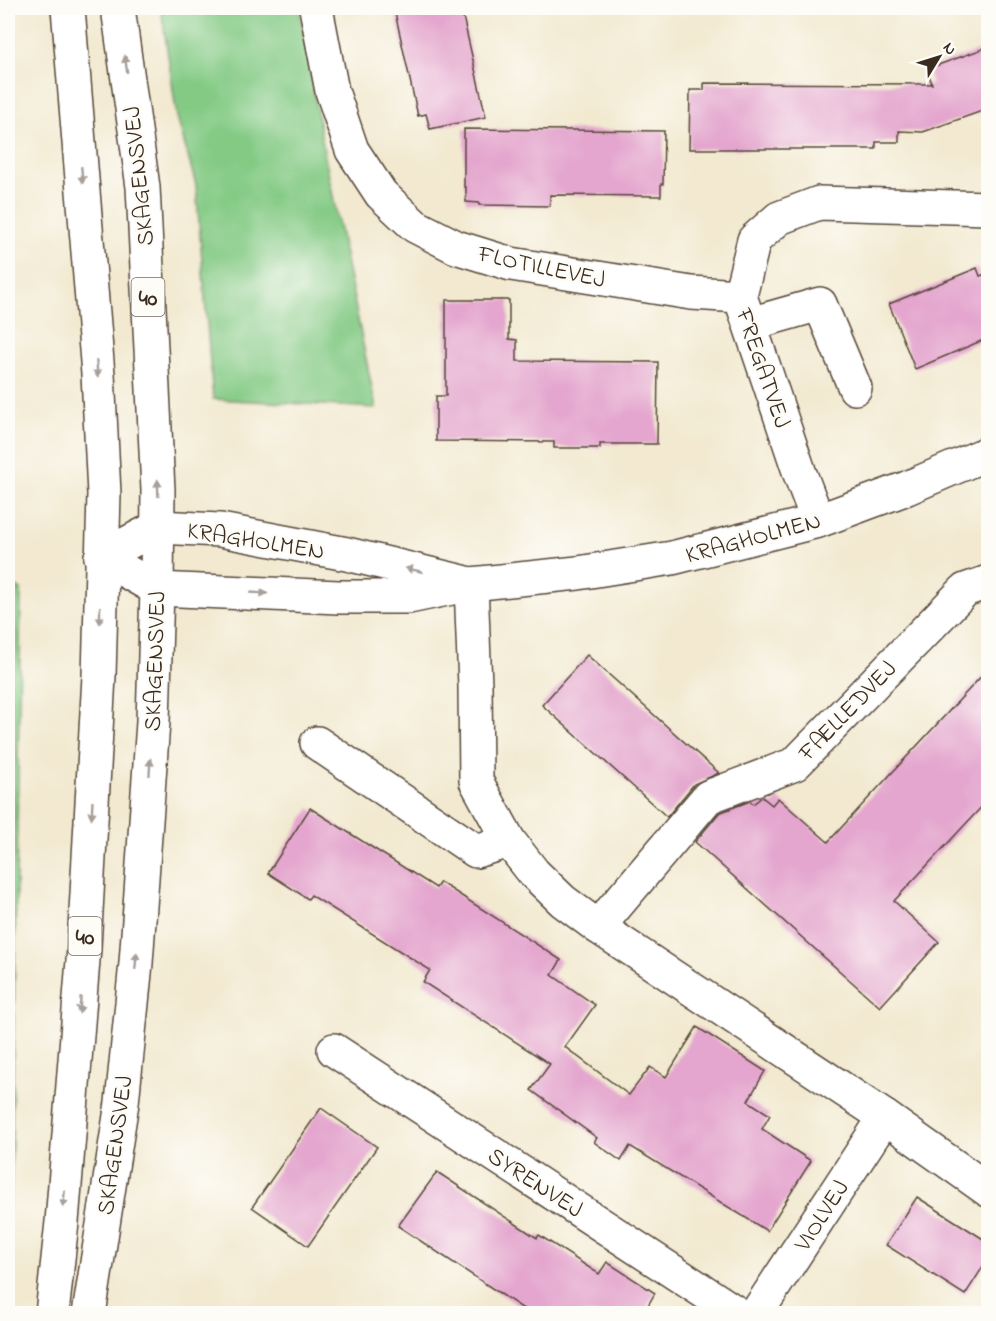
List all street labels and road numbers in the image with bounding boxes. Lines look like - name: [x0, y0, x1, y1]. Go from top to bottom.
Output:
- street label: SKAGENSVEJ: [116, 104, 165, 247]
- street label: FLOTILLEVEJ: [474, 238, 608, 299]
- road number: 40: [132, 278, 164, 316]
- street label: FREGATVEJ: [724, 303, 798, 433]
- street label: KRAGHOLMEN: [682, 505, 825, 574]
- street label: KRAGHOLMEN: [184, 514, 327, 571]
- street label: SKAGENSVEJ: [137, 590, 176, 732]
- street label: FÆLLEDVEJ: [791, 653, 906, 771]
- road number: 40: [68, 917, 101, 955]
- street label: SKAGENSVEJ: [89, 1073, 144, 1217]
- street label: SYRENVEJ: [480, 1140, 589, 1228]
- street label: VIOLVEJ: [786, 1174, 859, 1260]

